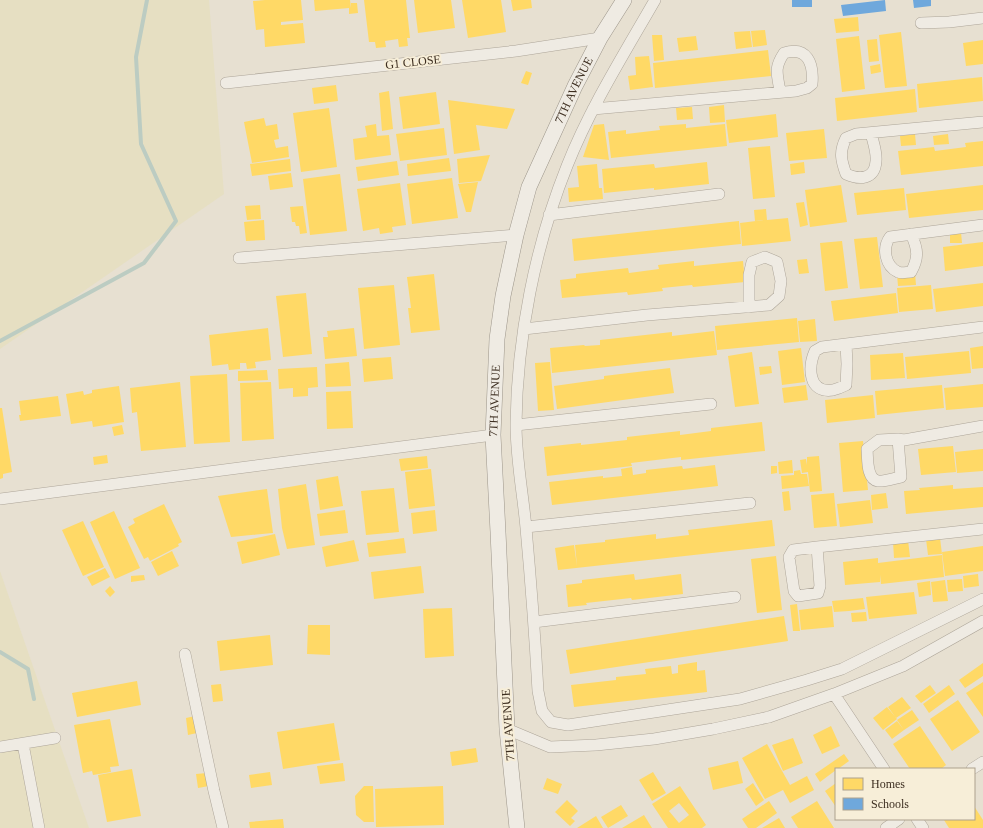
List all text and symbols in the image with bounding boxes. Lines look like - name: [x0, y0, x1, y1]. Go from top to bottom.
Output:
- street label: G1 CLOSE: [385, 52, 441, 72]
- street label: 7TH AVENUE: [552, 55, 596, 126]
- street label: 7TH AVENUE: [486, 365, 503, 437]
- street label: 7TH AVENUE: [499, 689, 517, 761]
- legend: [835, 768, 975, 820]
- text: Homes: [871, 777, 905, 791]
- text: Schools: [871, 797, 909, 811]

